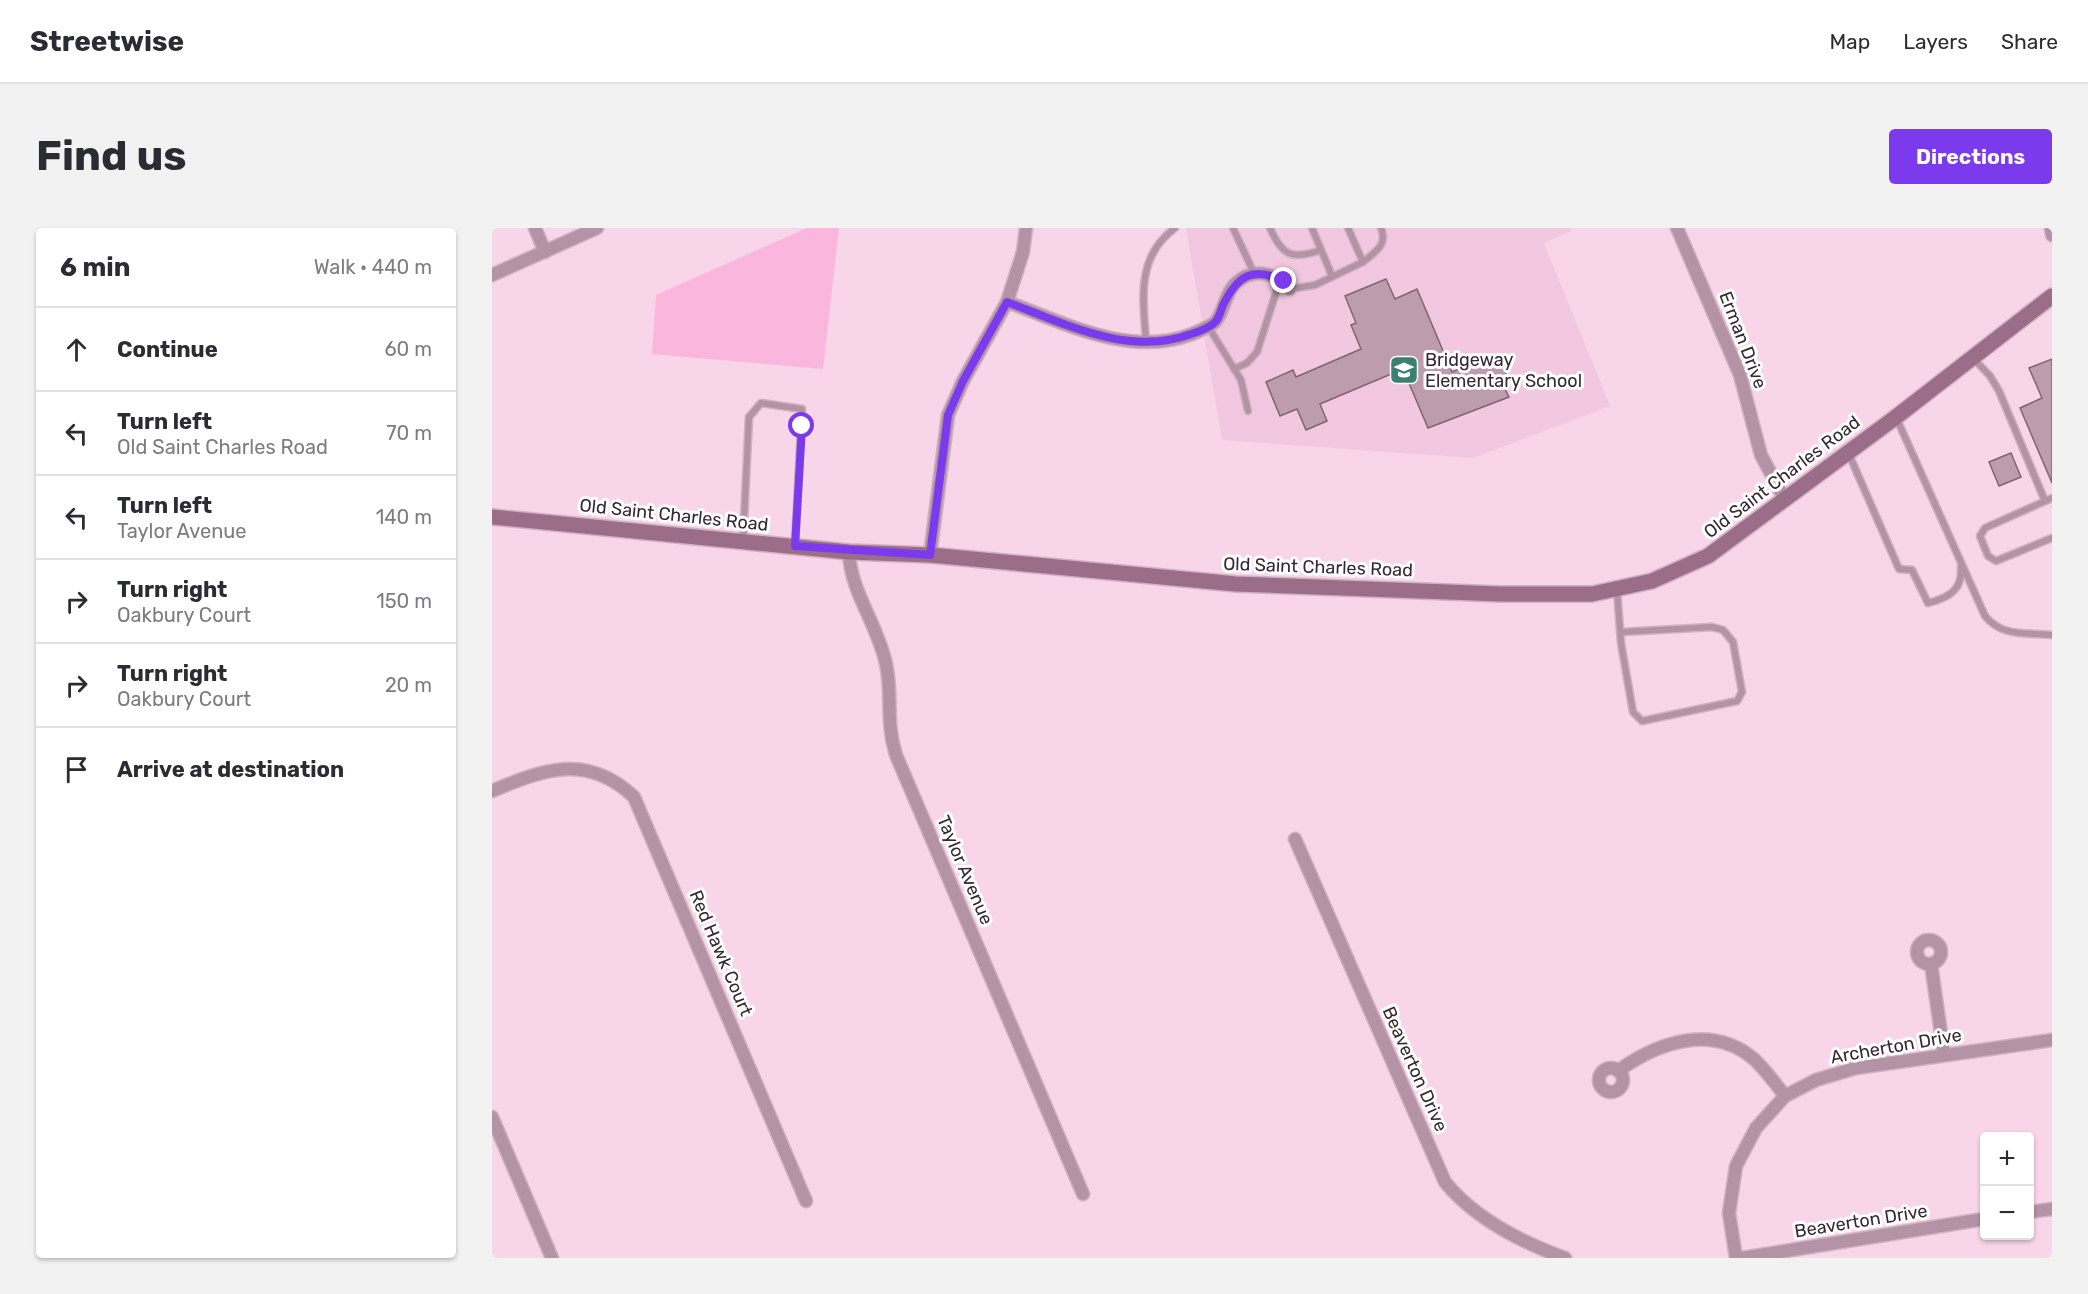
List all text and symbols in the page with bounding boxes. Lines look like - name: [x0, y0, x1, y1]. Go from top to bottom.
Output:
- text: Streetwise: [30, 25, 184, 58]
- text: Map: [1829, 29, 1870, 54]
- text: Layers: [1903, 29, 1968, 54]
- text: Share: [2001, 29, 2058, 54]
- button: Directions: [1889, 129, 2052, 184]
- text: Find us: [36, 131, 187, 181]
- text: 6 min: [60, 252, 130, 283]
- text: Walk · 440 m: [314, 255, 432, 279]
- route end: [1270, 267, 1296, 293]
- street label: Erman Drive: [1714, 288, 1772, 392]
- icon: ahead: [60, 333, 93, 366]
- text: Continue: [117, 336, 218, 363]
- text: 60 m: [385, 337, 432, 361]
- place label: Bridgeway Elementary School: [1425, 349, 1582, 392]
- school or university icon: Bridgeway Elementary School: [1388, 354, 1420, 386]
- text: Turn left: [117, 408, 212, 435]
- street label: Old Saint Charles Road: [1700, 411, 1864, 543]
- route start: [788, 412, 814, 438]
- icon: left: [60, 417, 93, 450]
- text: 70 m: [386, 421, 432, 445]
- text: Old Saint Charles Road: [117, 435, 328, 459]
- text: Turn left: [117, 492, 212, 519]
- street label: Old Saint Charles Road: [578, 494, 770, 536]
- icon: left: [60, 501, 93, 534]
- text: 140 m: [376, 505, 432, 529]
- text: Taylor Avenue: [117, 519, 247, 543]
- street label: Old Saint Charles Road: [1223, 553, 1413, 581]
- text: Turn right: [117, 576, 227, 603]
- icon: right: [60, 585, 93, 618]
- text: 150 m: [376, 589, 432, 613]
- text: Oakbury Court: [117, 603, 251, 627]
- text: Turn right: [117, 660, 227, 687]
- icon: right: [60, 669, 93, 702]
- text: 20 m: [385, 673, 432, 697]
- text: Oakbury Court: [117, 687, 251, 711]
- icon: arrive: [60, 753, 93, 786]
- text: Arrive at destination: [117, 756, 344, 783]
- street label: Taylor Avenue: [932, 812, 998, 928]
- street label: Red Hawk Court: [685, 887, 757, 1019]
- street label: Beaverton Drive: [1378, 1003, 1452, 1135]
- street label: Archerton Drive: [1829, 1024, 1963, 1068]
- map controls: [1980, 1132, 2034, 1240]
- button: +: [1980, 1132, 2034, 1186]
- button: −: [1980, 1186, 2034, 1240]
- street label: Beaverton Drive: [1793, 1200, 1929, 1242]

